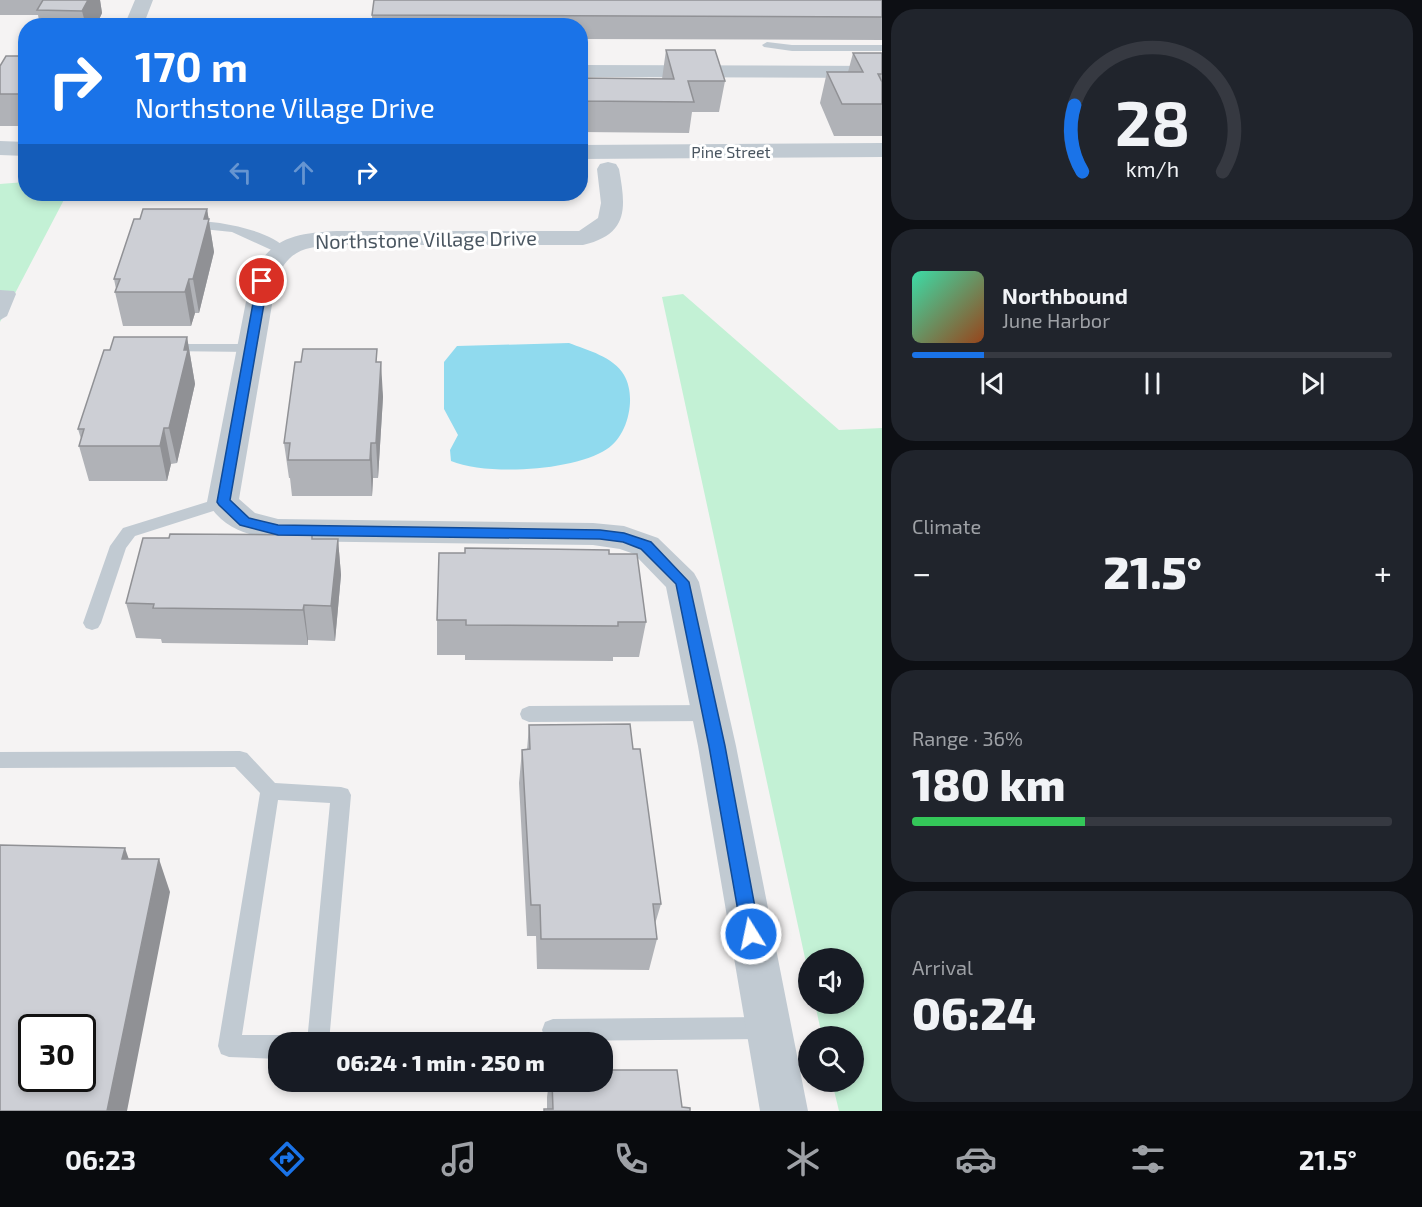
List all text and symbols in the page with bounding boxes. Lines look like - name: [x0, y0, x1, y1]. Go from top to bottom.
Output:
- text: 170 m: [135, 40, 248, 90]
- icon: right: [36, 42, 114, 120]
- text: 28: [1114, 84, 1190, 159]
- text: Northstone Village Drive: [135, 91, 435, 123]
- street label: Pine Street: [691, 142, 771, 161]
- icon: left: [224, 156, 257, 189]
- icon: ahead: [287, 156, 320, 189]
- icon: right: [350, 156, 383, 189]
- text: km/h: [1125, 156, 1179, 181]
- street label: Northstone Village Drive: [315, 225, 537, 253]
- pin: [236, 255, 287, 306]
- icon: arrive: [245, 264, 278, 297]
- text: Northbound: [1002, 282, 1128, 308]
- text: June Harbor: [1002, 308, 1110, 332]
- icon: previous: [976, 367, 1009, 400]
- icon: pause: [1136, 367, 1169, 400]
- icon: next: [1296, 367, 1329, 400]
- text: Climate: [912, 514, 981, 538]
- text: 21.5°: [1103, 544, 1202, 598]
- text: −: [912, 552, 931, 592]
- text: +: [1374, 552, 1392, 592]
- text: Range · 36%: [912, 726, 1023, 750]
- text: 180 km: [912, 756, 1066, 810]
- position arrow: [719, 902, 783, 966]
- map controls: [798, 948, 864, 1092]
- button: sound: [798, 948, 864, 1014]
- text: Arrival: [912, 955, 973, 979]
- text: 06:24: [912, 985, 1036, 1039]
- speed limit sign: 30: [18, 1014, 96, 1092]
- button: search: [798, 1026, 864, 1092]
- text: 06:24 · 1 min · 250 m: [336, 1049, 545, 1075]
- icon: directions: [266, 1138, 308, 1180]
- icon: music: [438, 1138, 480, 1180]
- icon: phone: [610, 1138, 652, 1180]
- icon: climate: [782, 1138, 824, 1180]
- icon: car: [955, 1138, 997, 1180]
- icon: filters: [1127, 1138, 1169, 1180]
- text: 06:23: [65, 1143, 136, 1175]
- text: 21.5°: [1299, 1143, 1357, 1175]

